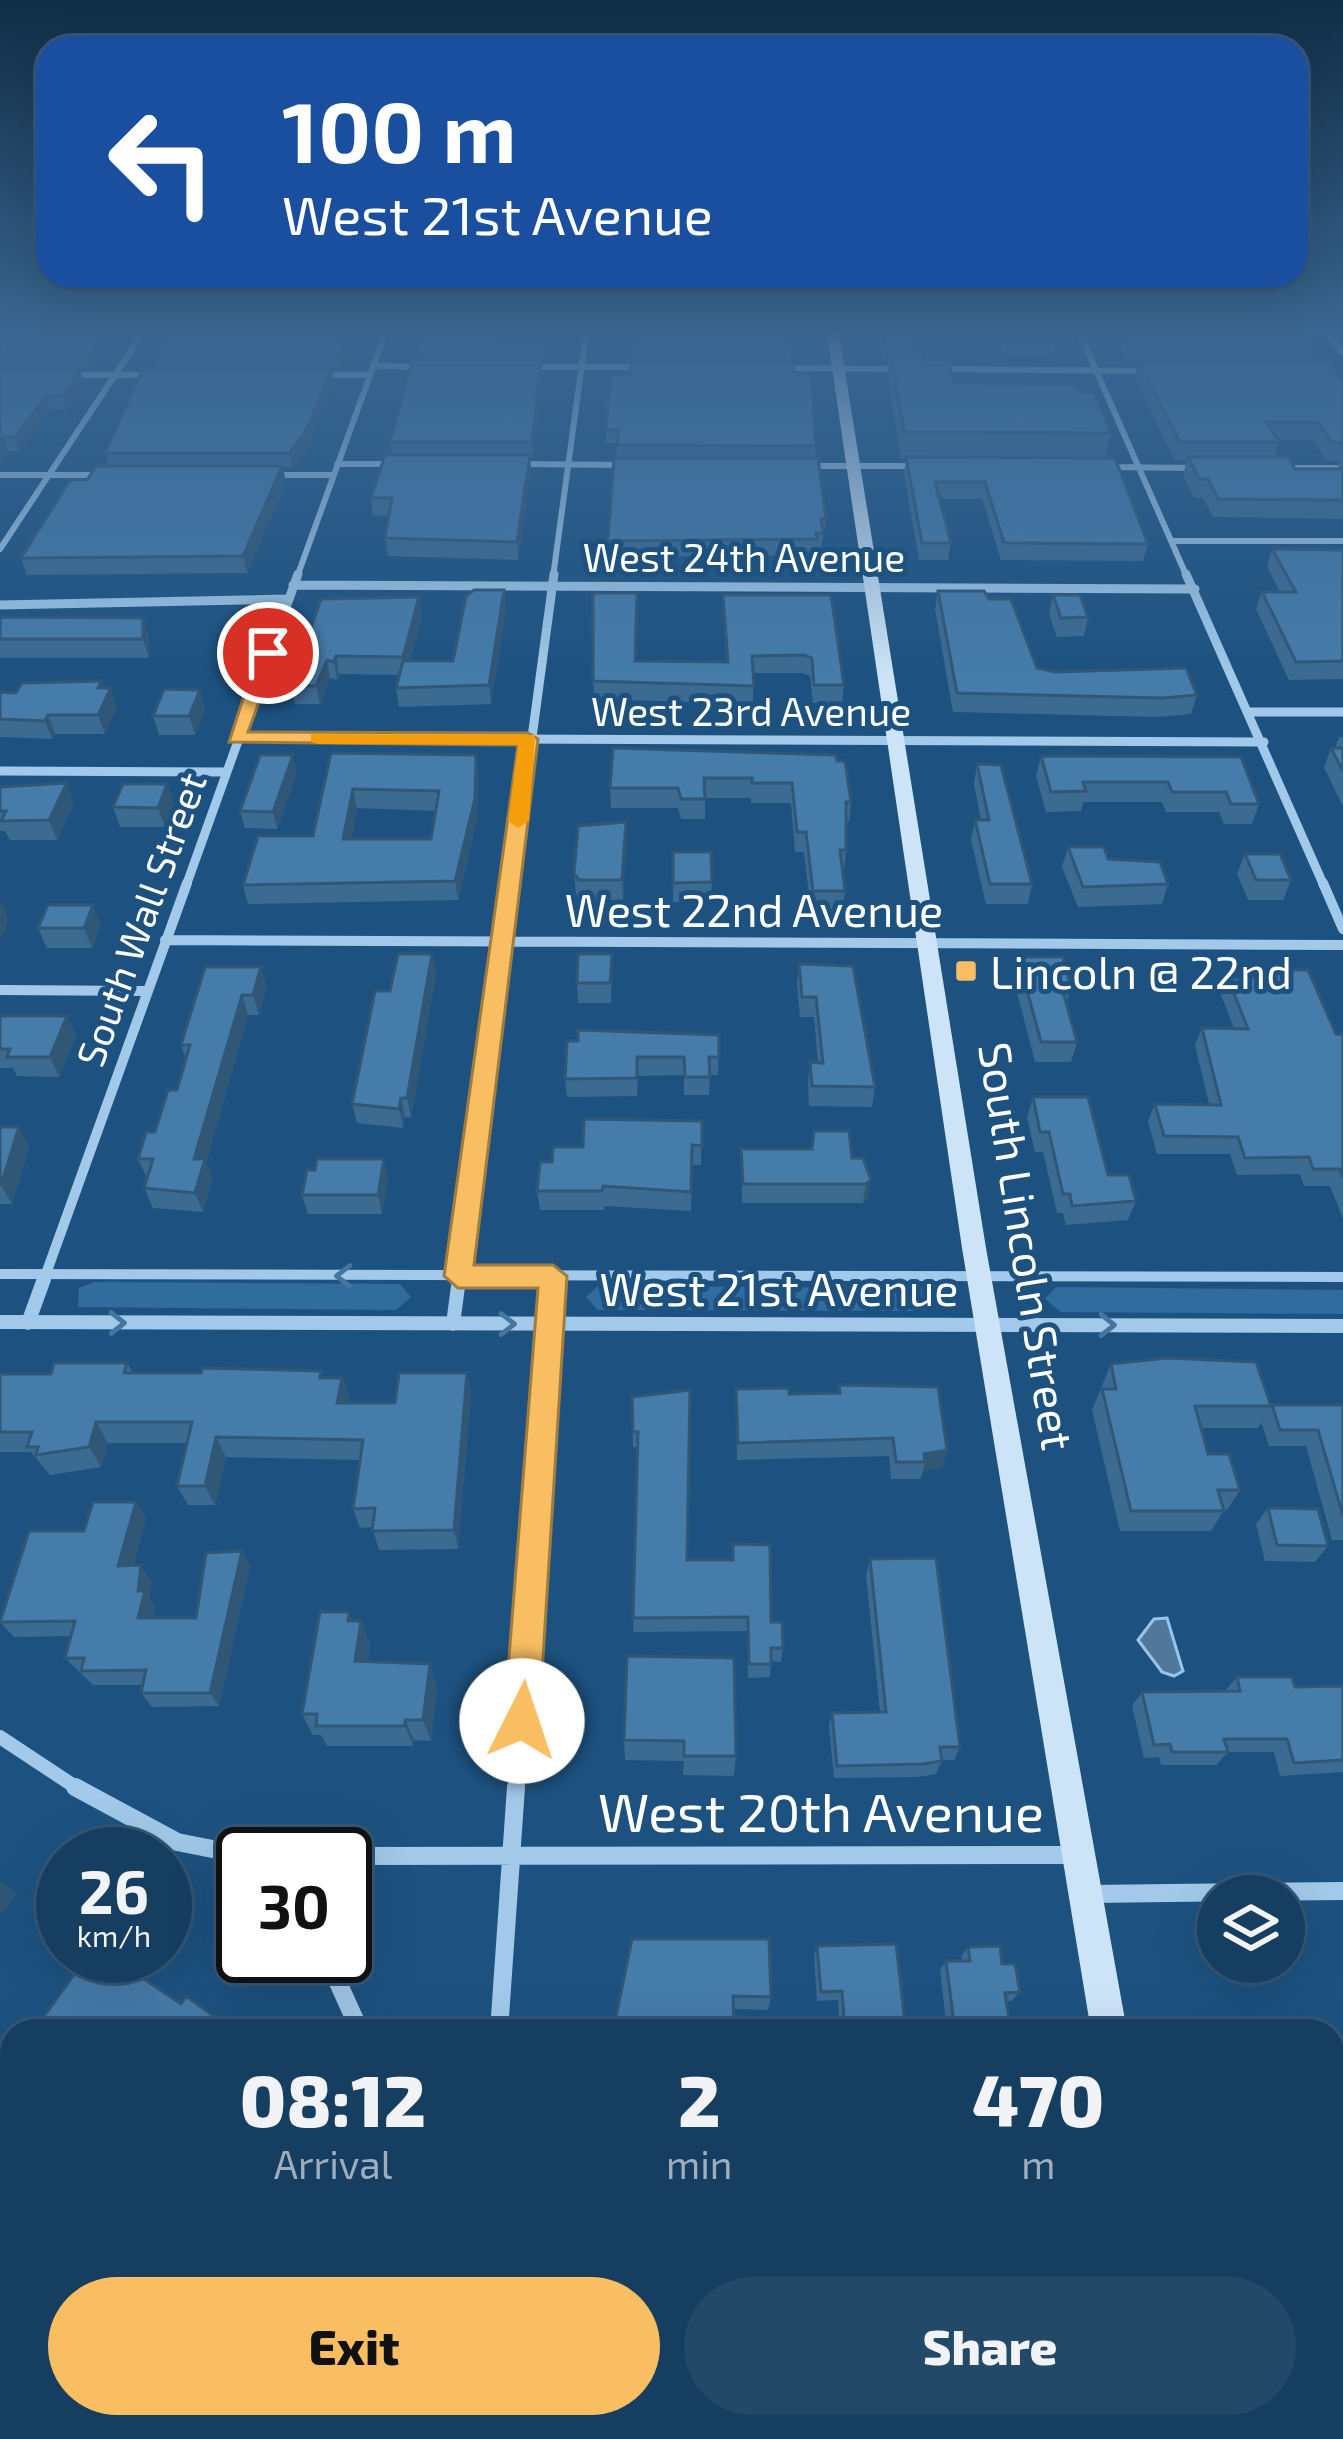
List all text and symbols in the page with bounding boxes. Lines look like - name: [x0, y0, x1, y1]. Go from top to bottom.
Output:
- text: 100 m: [282, 79, 516, 180]
- icon: left: [84, 84, 240, 240]
- text: West 21st Avenue: [282, 181, 713, 246]
- street label: West 24th Avenue: [583, 533, 905, 580]
- pin: [217, 602, 319, 704]
- icon: arrive: [235, 620, 301, 686]
- street label: West 23rd Avenue: [591, 687, 911, 734]
- street label: South Wall Street: [65, 766, 215, 1072]
- street label: West 22nd Avenue: [565, 882, 943, 936]
- place label: Lincoln @ 22nd: [990, 944, 1292, 998]
- marker: Lincoln @ 22nd: [953, 958, 979, 984]
- street label: South Lincoln Street: [969, 1038, 1087, 1454]
- street label: West 21st Avenue: [599, 1261, 959, 1315]
- one-way arrow: [334, 1263, 352, 1289]
- one-way arrow: [109, 1310, 127, 1336]
- one-way arrow: [499, 1311, 517, 1337]
- one-way arrow: [1099, 1312, 1117, 1338]
- position arrow: [459, 1658, 585, 1784]
- street label: West 20th Avenue: [598, 1778, 1044, 1843]
- speed limit sign: 30: [216, 1827, 372, 1983]
- text: 26: [79, 1854, 149, 1926]
- map controls: [1197, 1875, 1305, 1983]
- button: layers: [1197, 1875, 1305, 1983]
- text: km/h: [77, 1917, 151, 1953]
- text: 08:12: [240, 2055, 426, 2141]
- text: 2: [678, 2055, 721, 2141]
- text: 470: [972, 2055, 1104, 2141]
- text: Arrival: [274, 2140, 392, 2187]
- text: min: [666, 2140, 733, 2187]
- text: m: [1021, 2140, 1055, 2187]
- button: Exit: [48, 2277, 660, 2415]
- button: Share: [684, 2277, 1296, 2415]

